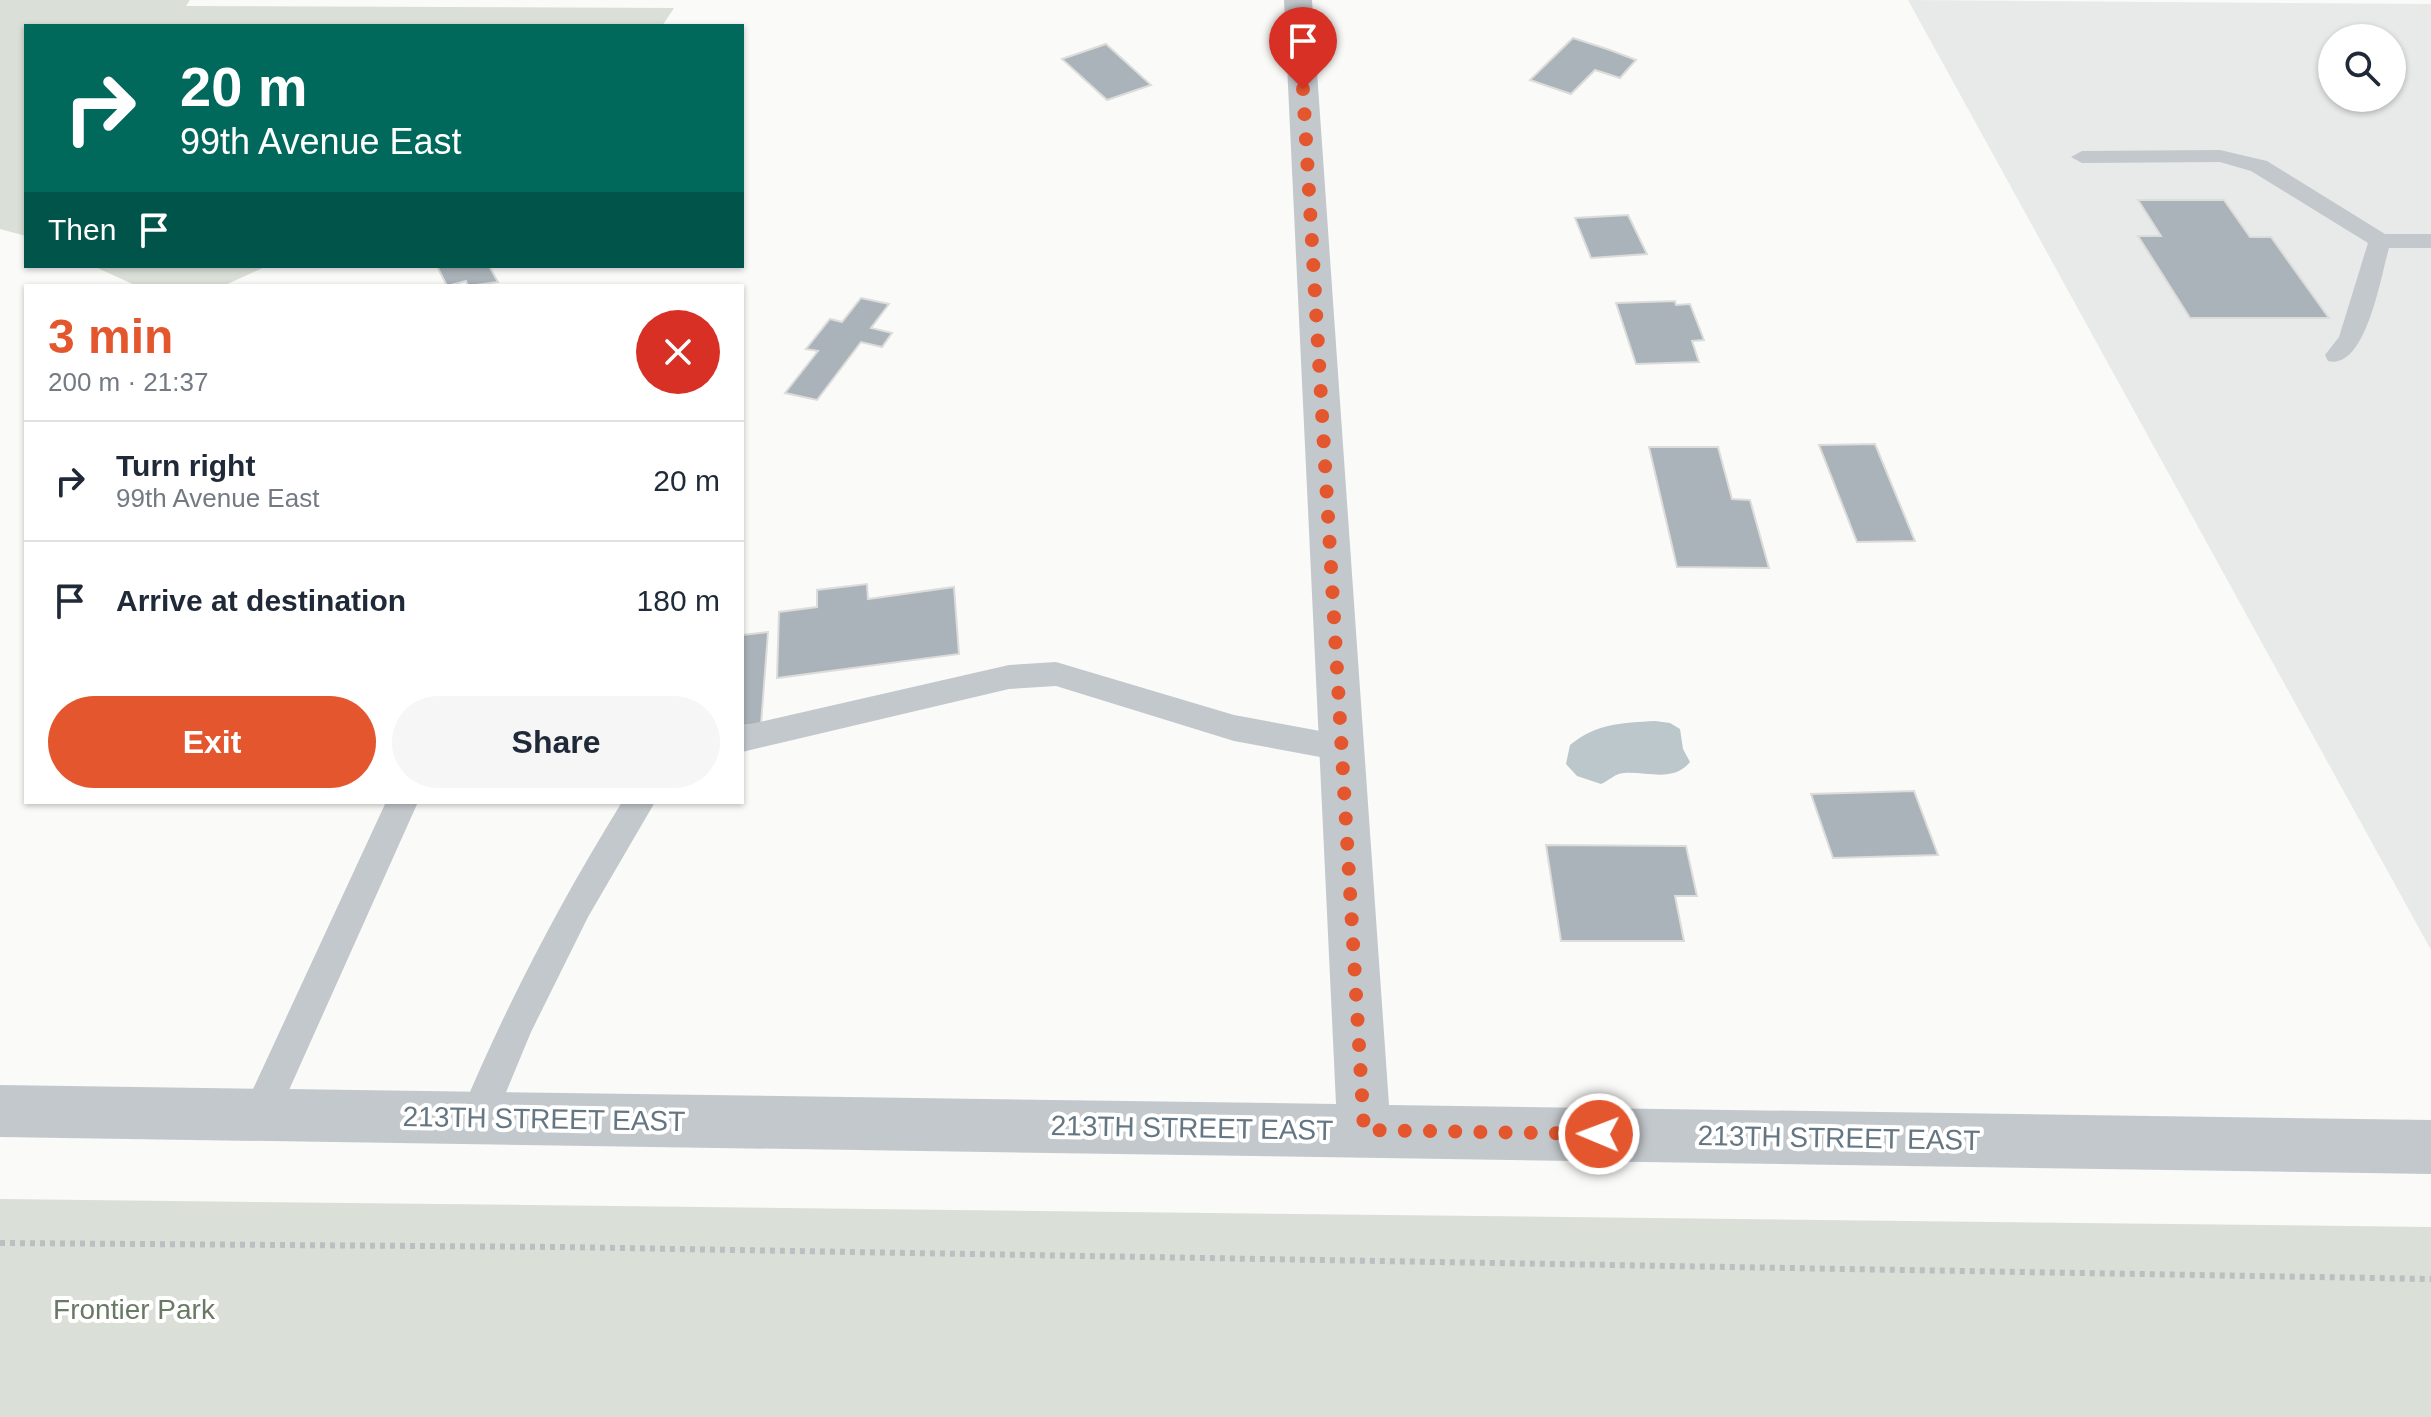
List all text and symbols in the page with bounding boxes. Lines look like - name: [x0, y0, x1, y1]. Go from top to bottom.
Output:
- pin: [1269, 7, 1337, 89]
- icon: arrive: [1281, 19, 1325, 63]
- map controls: [2318, 24, 2406, 112]
- button: search: [2318, 24, 2406, 112]
- text: 20 m: [180, 55, 308, 118]
- icon: right: [48, 56, 152, 160]
- text: 99th Avenue East: [180, 121, 462, 162]
- icon: arrive: [132, 208, 176, 252]
- text: Then: [48, 213, 116, 246]
- text: 3 min: [48, 310, 173, 363]
- button: close: [636, 310, 720, 394]
- text: 200 m · 21:37: [48, 367, 208, 397]
- text: Turn right: [116, 449, 255, 482]
- icon: right: [48, 459, 92, 503]
- text: 20 m: [653, 464, 720, 497]
- text: 99th Avenue East: [116, 483, 319, 513]
- icon: arrive: [48, 579, 92, 623]
- text: Arrive at destination: [116, 584, 406, 617]
- text: 180 m: [637, 584, 720, 617]
- button: Exit: [48, 696, 376, 788]
- button: Share: [392, 696, 720, 788]
- position arrow: [1557, 1092, 1641, 1176]
- street label: 213TH STREET EAST: [402, 1101, 686, 1137]
- street label: 213TH STREET EAST: [1050, 1110, 1334, 1146]
- street label: 213TH STREET EAST: [1697, 1120, 1981, 1156]
- park label: Frontier Park: [53, 1294, 216, 1325]

